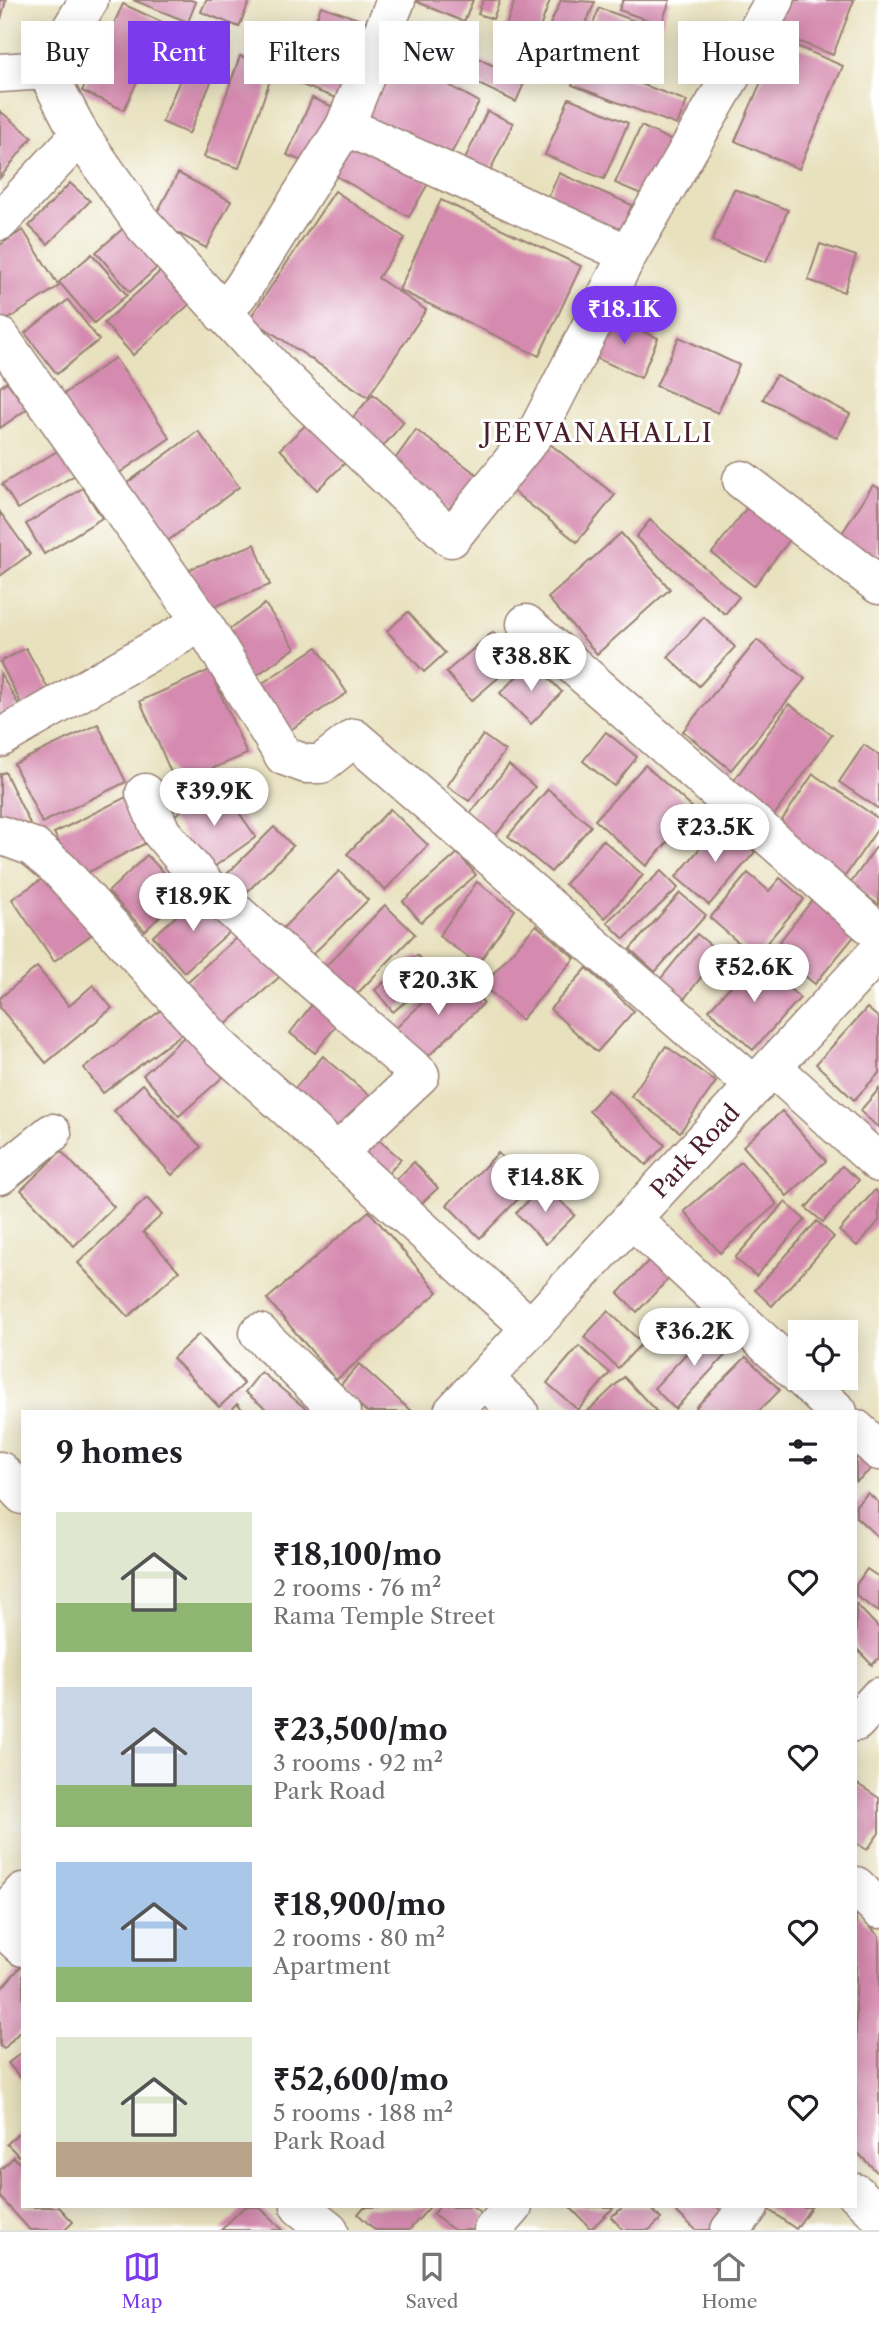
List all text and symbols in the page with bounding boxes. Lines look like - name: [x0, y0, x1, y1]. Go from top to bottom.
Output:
- chip: Buy: [21, 21, 114, 84]
- chip: Rent: [128, 21, 230, 84]
- chip: Filters: [244, 21, 365, 84]
- chip: New: [379, 21, 479, 84]
- chip: Apartment: [493, 21, 664, 84]
- chip: House: [678, 21, 799, 84]
- pin: ₹18.1K: [567, 286, 681, 346]
- text: ₹18.1K: [588, 295, 660, 323]
- district label: JEEVANAHALLI: [478, 417, 714, 449]
- pin: ₹38.8K: [474, 634, 588, 693]
- text: ₹38.8K: [491, 642, 571, 670]
- pin: ₹39.9K: [157, 768, 271, 828]
- text: ₹39.9K: [176, 777, 252, 805]
- pin: ₹23.5K: [658, 804, 772, 864]
- text: ₹23.5K: [676, 813, 754, 841]
- pin: ₹18.9K: [136, 874, 250, 933]
- text: ₹18.9K: [155, 882, 231, 910]
- pin: ₹52.6K: [697, 944, 811, 1004]
- text: ₹52.6K: [715, 953, 793, 981]
- pin: ₹20.3K: [381, 958, 495, 1017]
- text: ₹20.3K: [399, 966, 477, 994]
- street label: Park Road: [644, 1098, 746, 1204]
- pin: ₹14.8K: [488, 1154, 602, 1214]
- text: ₹14.8K: [507, 1163, 583, 1191]
- pin: ₹36.2K: [637, 1308, 751, 1368]
- text: ₹36.2K: [655, 1317, 733, 1345]
- map controls: [788, 1320, 858, 1390]
- button: locate: [788, 1320, 858, 1390]
- icon: filters: [784, 1433, 822, 1471]
- text: 9 homes: [56, 1434, 183, 1471]
- text: ₹18,100/mo: [273, 1536, 442, 1573]
- icon: home: [112, 1540, 196, 1624]
- icon: heart: [784, 1563, 822, 1601]
- text: 2 rooms · 76 m²: [273, 1574, 441, 1602]
- text: Rama Temple Street: [273, 1602, 495, 1630]
- text: ₹23,500/mo: [273, 1711, 448, 1748]
- icon: home: [112, 1715, 196, 1799]
- icon: heart: [784, 1738, 822, 1776]
- text: 3 rooms · 92 m²: [273, 1749, 443, 1777]
- text: Park Road: [273, 1777, 386, 1805]
- text: ₹18,900/mo: [273, 1886, 445, 1923]
- icon: home: [112, 1890, 196, 1974]
- icon: heart: [784, 1913, 822, 1951]
- text: 2 rooms · 80 m²: [273, 1924, 445, 1952]
- text: Apartment: [273, 1952, 391, 1980]
- text: ₹52,600/mo: [273, 2061, 449, 2098]
- icon: home: [112, 2065, 196, 2149]
- icon: heart: [784, 2088, 822, 2126]
- text: 5 rooms · 188 m²: [273, 2099, 453, 2127]
- text: Park Road: [273, 2127, 386, 2155]
- tab: Map: [122, 2248, 162, 2313]
- tab: Saved: [406, 2248, 458, 2313]
- tab: Home: [702, 2248, 757, 2313]

